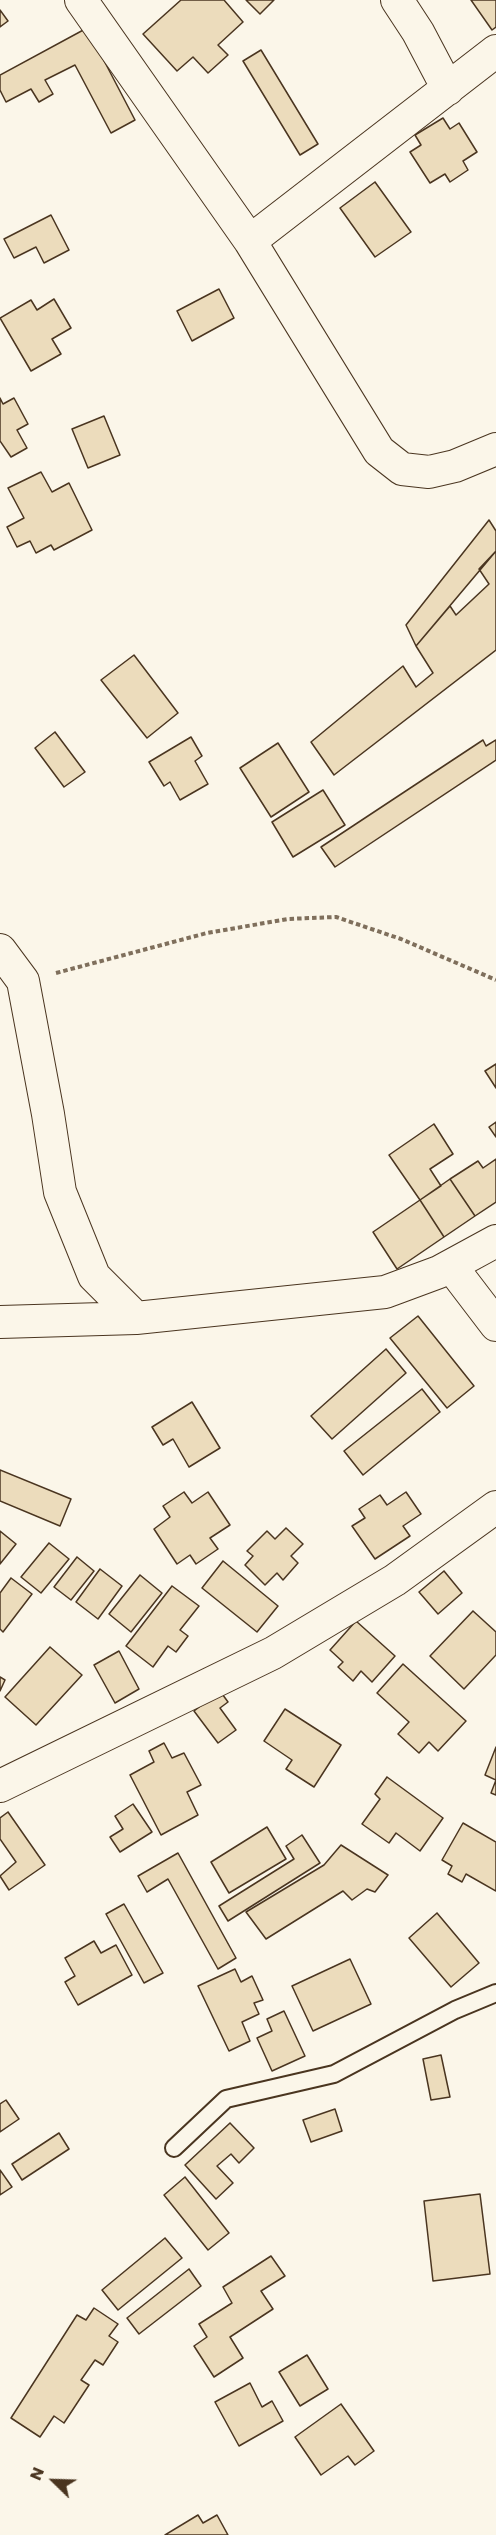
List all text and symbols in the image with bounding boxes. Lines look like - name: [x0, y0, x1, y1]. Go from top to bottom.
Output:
- north arrow: [24, 2451, 84, 2511]
- text: N: [24, 2464, 50, 2484]

